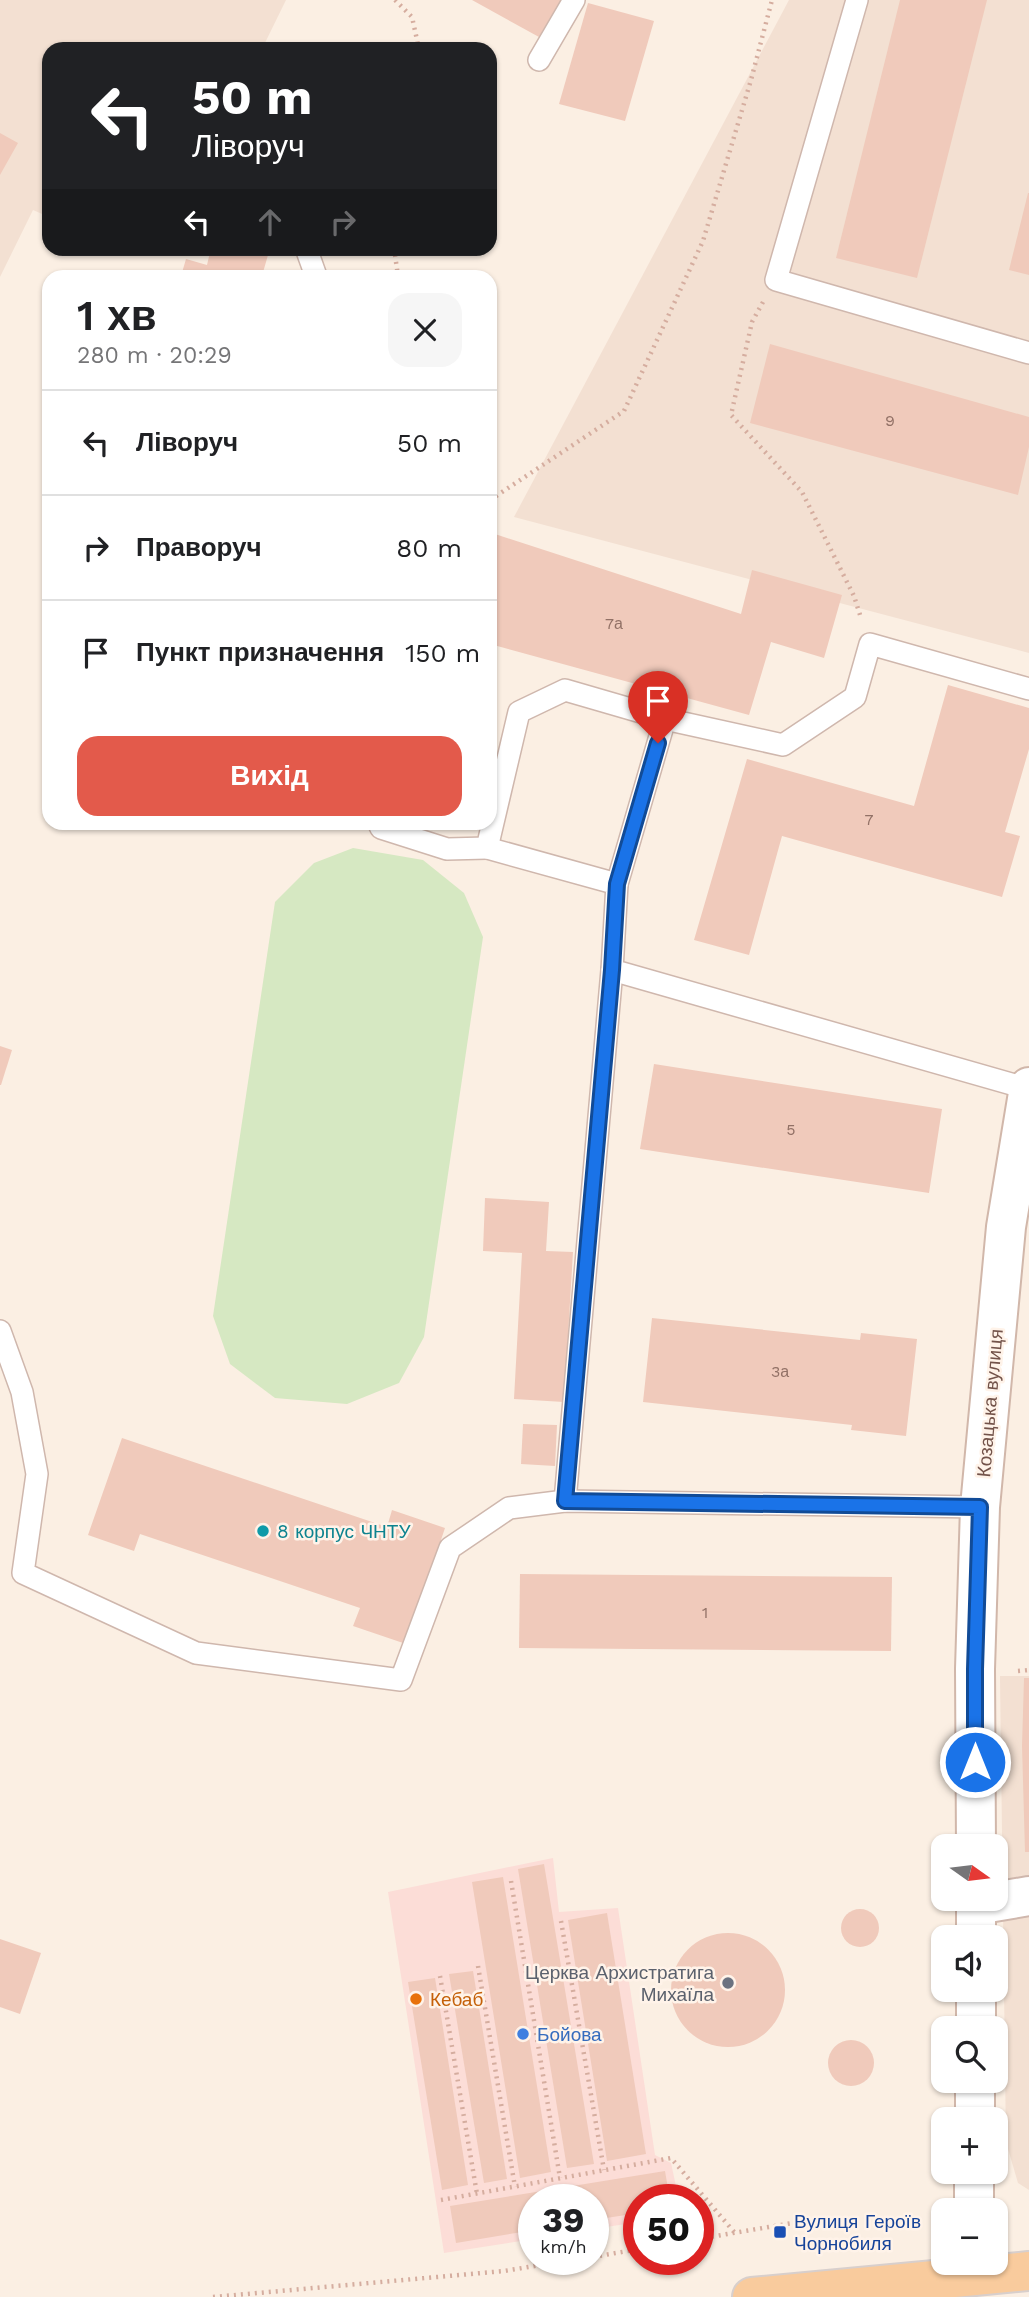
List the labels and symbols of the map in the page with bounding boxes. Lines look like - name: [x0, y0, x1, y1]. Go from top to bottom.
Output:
- house number: 9: [885, 411, 895, 430]
- house number: 7а: [605, 614, 623, 633]
- pin: [628, 671, 688, 743]
- house number: 7: [865, 810, 874, 829]
- house number: 5: [786, 1120, 796, 1139]
- street label: Козацька вулиця: [972, 1328, 1008, 1478]
- house number: 3а: [771, 1362, 789, 1381]
- place label: 8 корпус ЧНТУ: [277, 1520, 411, 1543]
- marker: 8 корпус ЧНТУ: [255, 1523, 271, 1539]
- house number: 1: [702, 1603, 708, 1622]
- position arrow: [938, 1725, 1012, 1799]
- north arrow: [931, 1834, 1008, 1911]
- place label: Церква Архистратига Михаїла: [525, 1961, 714, 2006]
- marker: Церква Архистратига Михаїла: [720, 1975, 736, 1991]
- place label: Кебаб: [430, 1988, 483, 2011]
- marker: Кебаб: [408, 1991, 424, 2007]
- place label: Бойова: [537, 2023, 602, 2046]
- marker: Бойова: [515, 2026, 531, 2042]
- speed limit sign: 50: [623, 2184, 714, 2275]
- place label: Вулиця Героїв Чорнобиля: [794, 2210, 921, 2255]
- marker: Вулиця Героїв Чорнобиля: [772, 2224, 788, 2240]

